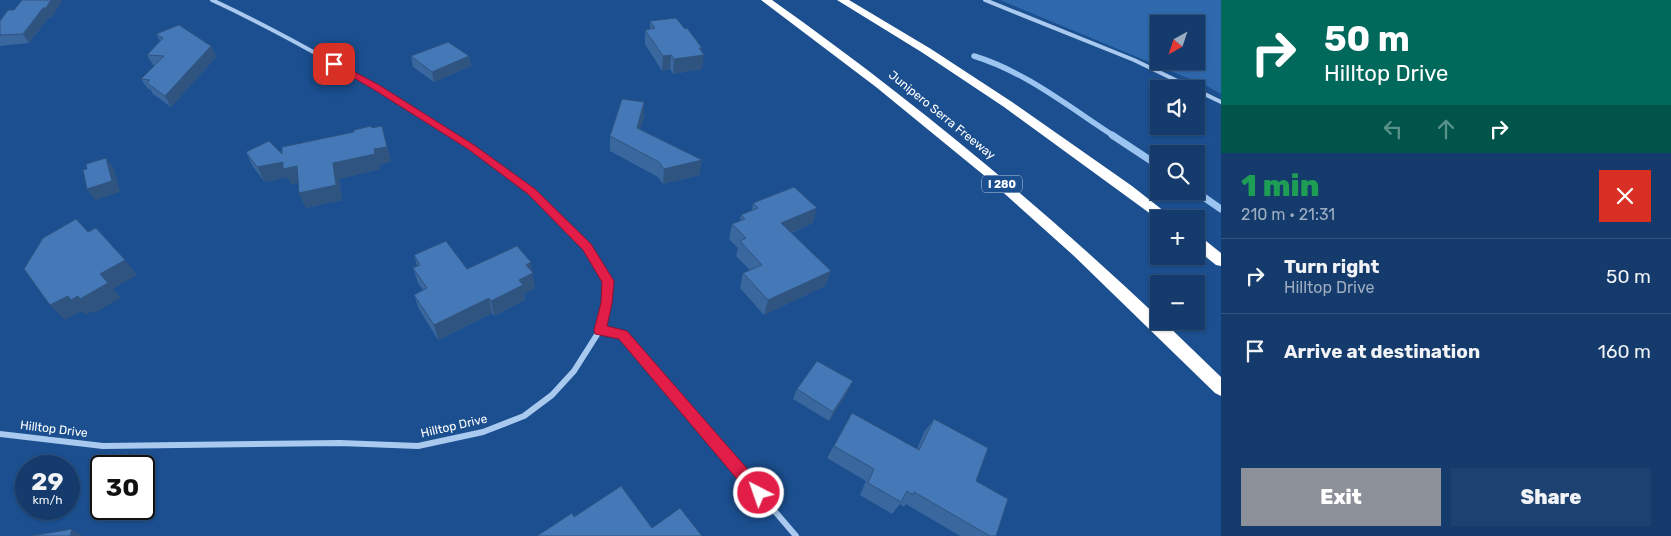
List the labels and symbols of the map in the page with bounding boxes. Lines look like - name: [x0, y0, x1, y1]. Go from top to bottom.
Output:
- north arrow: [1150, 15, 1205, 70]
- pin: [313, 43, 355, 85]
- street label: Junipero Serra Freeway: [886, 68, 998, 163]
- road number: I 280: [982, 175, 1022, 192]
- street label: Hilltop Drive: [419, 411, 489, 440]
- street label: Hilltop Drive: [19, 418, 89, 440]
- speed limit sign: 30: [90, 455, 155, 520]
- position arrow: [732, 466, 784, 518]

